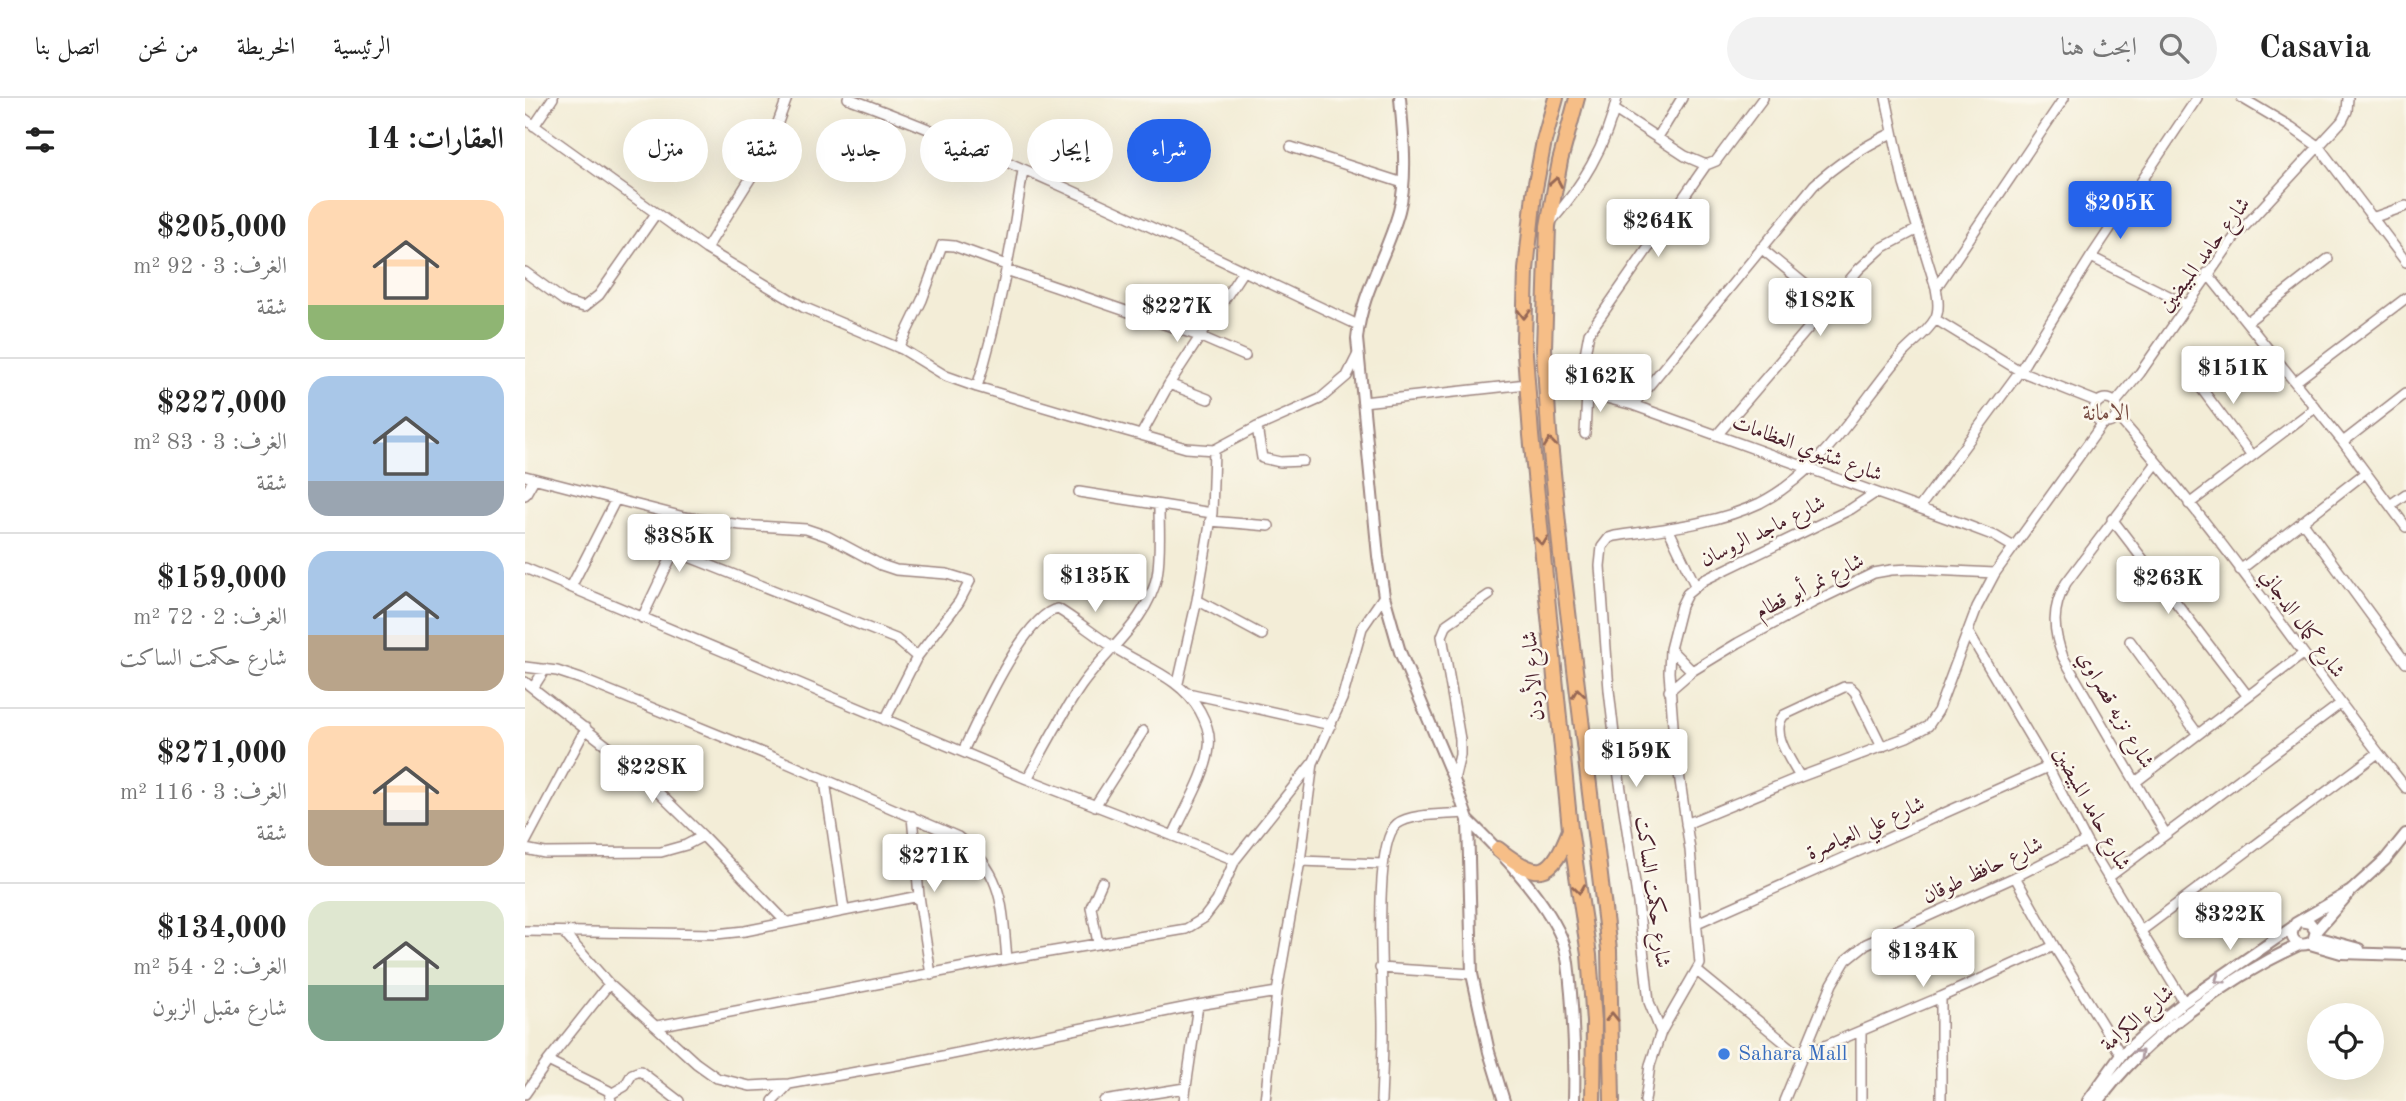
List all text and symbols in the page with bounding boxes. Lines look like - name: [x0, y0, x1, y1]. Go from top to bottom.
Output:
- search box: [1727, 17, 2217, 80]
- icon: search: [2155, 29, 2193, 67]
- text: Casavia: [2259, 32, 2371, 65]
- text: ابحث هنا: [2060, 35, 2137, 61]
- text: اتصل بنا: [35, 36, 100, 60]
- text: من نحن: [138, 36, 199, 60]
- text: الخريطة: [237, 36, 295, 60]
- text: الرئيسية: [333, 36, 391, 60]
- chip: منزل: [623, 119, 708, 182]
- chip: شقة: [722, 119, 802, 182]
- chip: جديد: [816, 119, 906, 182]
- chip: تصفية: [920, 119, 1013, 182]
- chip: إيجار: [1027, 119, 1113, 182]
- chip: شراء: [1127, 119, 1211, 182]
- icon: filters: [21, 121, 59, 159]
- text: العقارات: 14: [365, 125, 504, 155]
- one-way arrow: [1548, 176, 1563, 188]
- pin: $205K: [2071, 181, 2169, 241]
- text: $205K: [2084, 192, 2156, 215]
- street label: شارع حامد المبيضين: [2155, 194, 2259, 320]
- pin: $264K: [1609, 200, 1707, 259]
- text: $264K: [1622, 210, 1694, 233]
- text: $205,000: [157, 213, 287, 243]
- icon: home: [364, 228, 448, 312]
- text: الغرف: 3 · 92 m²: [133, 255, 287, 278]
- pin: $182K: [1771, 278, 1869, 338]
- pin: $227K: [1128, 285, 1226, 344]
- text: $182K: [1784, 289, 1856, 312]
- text: $227K: [1141, 295, 1213, 318]
- text: شقة: [257, 296, 287, 319]
- one-way arrow: [1516, 309, 1532, 320]
- pin: $151K: [2184, 346, 2282, 406]
- pin: $162K: [1551, 354, 1649, 414]
- text: $151K: [2197, 357, 2269, 380]
- text: $162K: [1564, 365, 1636, 388]
- text: $227,000: [157, 389, 287, 419]
- district label: الامانة: [2082, 402, 2130, 425]
- icon: home: [364, 404, 448, 488]
- street label: شارع شتيوي العظامات: [1727, 412, 1885, 492]
- text: الغرف: 3 · 83 m²: [133, 431, 287, 454]
- one-way arrow: [1543, 437, 1558, 448]
- text: شقة: [257, 472, 287, 495]
- street label: شارع ماجد الروسان: [1697, 492, 1831, 577]
- pin: $385K: [630, 514, 728, 574]
- text: $385K: [643, 525, 715, 548]
- one-way arrow: [1534, 536, 1549, 547]
- street label: شارع نمر أبو قطام: [1750, 545, 1870, 629]
- pin: $135K: [1046, 554, 1144, 614]
- pin: $263K: [2119, 556, 2217, 616]
- text: $159,000: [157, 564, 287, 594]
- text: $135K: [1059, 565, 1131, 588]
- street label: شارع كمال الدجاني: [2251, 565, 2349, 686]
- text: $263K: [2132, 567, 2204, 590]
- icon: home: [364, 579, 448, 663]
- text: الغرف: 2 · 72 m²: [133, 606, 287, 629]
- street label: شارع الأردن: [1514, 630, 1554, 722]
- text: شارع حكمت الساكت: [119, 647, 287, 670]
- street label: شارع نزيه قصراوي: [2068, 648, 2157, 775]
- one-way arrow: [1570, 688, 1585, 699]
- pin: $159K: [1587, 730, 1685, 789]
- text: $271,000: [157, 739, 287, 769]
- text: $159K: [1600, 740, 1672, 763]
- street label: شارع حامد المبيضين: [2043, 744, 2133, 877]
- pin: $228K: [603, 746, 701, 805]
- icon: home: [364, 754, 448, 838]
- text: $228K: [616, 756, 688, 779]
- text: الغرف: 3 · 116 m²: [120, 781, 287, 804]
- street label: شارع علي العياصرة: [1804, 794, 1931, 872]
- street label: شارع حكمت الساكت: [1625, 814, 1675, 970]
- text: شقة: [257, 822, 287, 845]
- street label: شارع حافظ طوقان: [1919, 833, 2049, 913]
- pin: $271K: [885, 834, 983, 894]
- text: $271K: [898, 845, 970, 868]
- one-way arrow: [1571, 883, 1586, 895]
- pin: $322K: [2181, 892, 2279, 952]
- text: $322K: [2194, 903, 2266, 926]
- text: $134,000: [157, 914, 287, 944]
- icon: home: [364, 929, 448, 1013]
- pin: $134K: [1874, 930, 1972, 989]
- text: $134K: [1887, 940, 1959, 963]
- text: الغرف: 2 · 54 m²: [133, 956, 287, 979]
- one-way arrow: [2213, 971, 2226, 984]
- street label: شارع الكرامة: [2097, 981, 2182, 1061]
- text: شارع مقبل الزبون: [152, 997, 287, 1020]
- map controls: [2307, 1003, 2384, 1080]
- button: locate: [2307, 1003, 2384, 1080]
- one-way arrow: [1604, 1011, 1620, 1022]
- place label: Sahara Mall: [1738, 1044, 1848, 1065]
- marker: Sahara Mall: [1716, 1046, 1732, 1062]
- one-way arrow: [2131, 1049, 2144, 1062]

